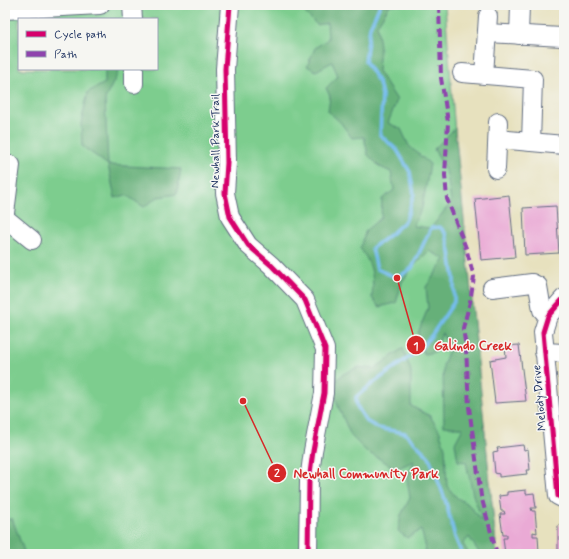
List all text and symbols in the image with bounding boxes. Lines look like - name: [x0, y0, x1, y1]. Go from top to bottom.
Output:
- legend: [18, 18, 158, 70]
- text: Cycle path: [54, 27, 106, 43]
- text: Path: [54, 47, 77, 63]
- street label: Newhall Park Trail: [208, 94, 224, 188]
- callout: Galindo Creek: [406, 333, 519, 358]
- text: Galindo Creek: [434, 338, 512, 355]
- text: 1: [413, 339, 419, 355]
- street label: Melody Drive: [529, 364, 551, 432]
- callout: Newhall Community Park: [267, 461, 444, 486]
- text: 2: [274, 466, 280, 482]
- text: Newhall Community Park: [293, 466, 439, 483]

